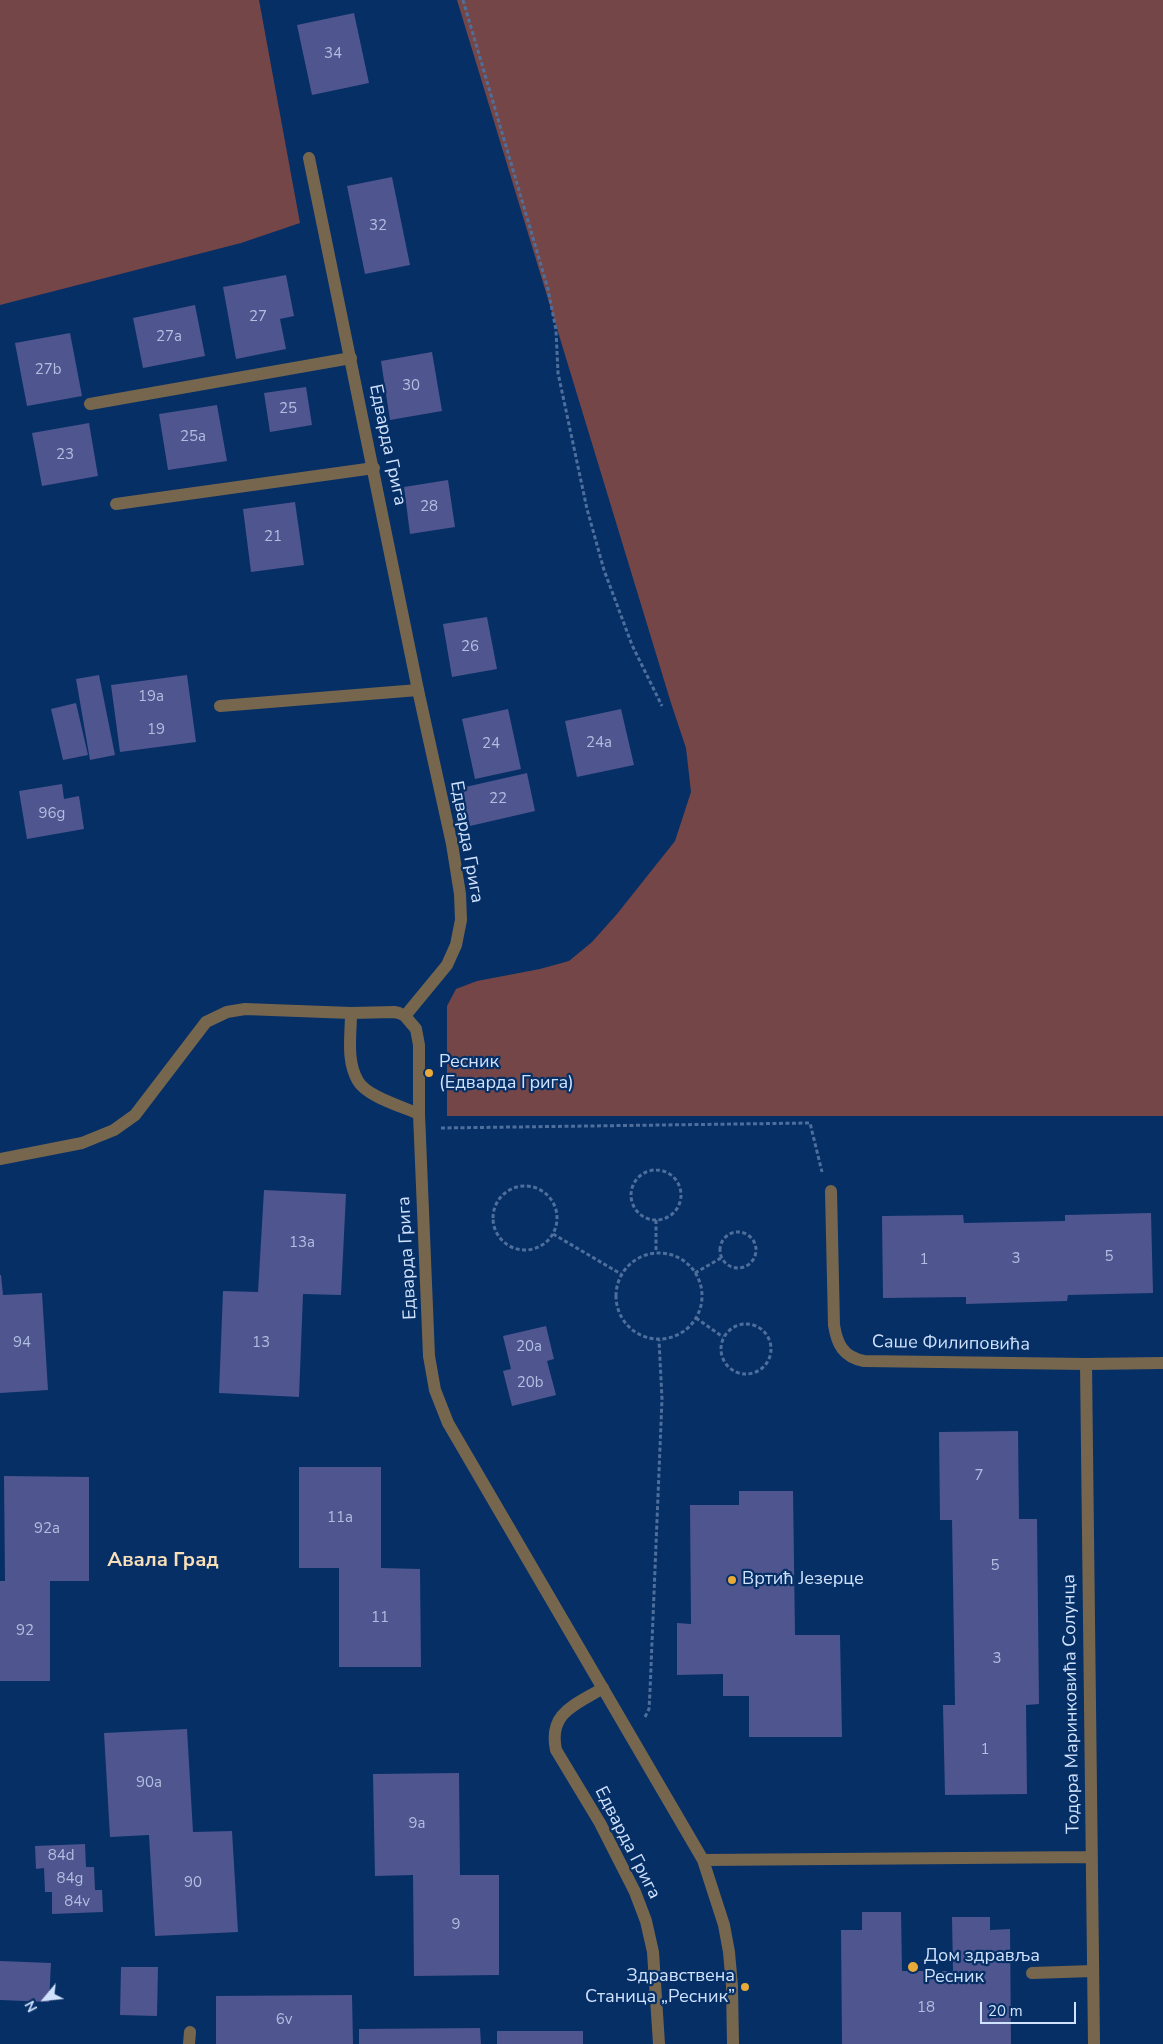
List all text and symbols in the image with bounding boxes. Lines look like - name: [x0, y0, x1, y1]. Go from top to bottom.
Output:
- house number: 34: [324, 45, 342, 63]
- house number: 32: [369, 217, 387, 235]
- house number: 27: [249, 308, 267, 326]
- house number: 27a: [156, 328, 182, 346]
- house number: 27b: [35, 361, 61, 379]
- house number: 30: [402, 377, 420, 395]
- street label: Едварда Грига: [364, 382, 410, 508]
- house number: 25: [279, 400, 297, 418]
- house number: 25a: [180, 428, 206, 446]
- house number: 23: [56, 446, 74, 464]
- house number: 28: [420, 498, 438, 516]
- house number: 21: [264, 528, 282, 546]
- house number: 26: [461, 638, 479, 656]
- house number: 19a: [138, 688, 164, 706]
- house number: 19: [147, 721, 165, 739]
- house number: 24a: [586, 734, 612, 752]
- house number: 24: [482, 735, 500, 753]
- street label: Едварда Грига: [445, 779, 487, 905]
- house number: 22: [489, 790, 507, 808]
- house number: 96g: [39, 805, 65, 823]
- place label: Ресник (Едварда Грига): [439, 1052, 574, 1094]
- marker: Ресник (Едварда Грига): [423, 1067, 435, 1079]
- street label: Едварда Грига: [394, 1196, 422, 1320]
- house number: 13a: [289, 1234, 315, 1252]
- house number: 5: [1105, 1248, 1113, 1266]
- house number: 3: [1012, 1250, 1020, 1268]
- house number: 1: [920, 1251, 928, 1269]
- street label: Саше Филиповића: [872, 1332, 1030, 1356]
- house number: 94: [13, 1334, 31, 1352]
- house number: 13: [252, 1334, 270, 1352]
- house number: 20a: [516, 1338, 542, 1356]
- house number: 20b: [517, 1374, 543, 1392]
- house number: 7: [975, 1467, 983, 1485]
- house number: 11a: [327, 1509, 353, 1527]
- house number: 92a: [34, 1520, 60, 1538]
- district label: Авала Град: [107, 1549, 219, 1573]
- house number: 5: [991, 1557, 999, 1575]
- place label: Вртић Језерце: [742, 1569, 864, 1591]
- marker: Вртић Језерце: [726, 1574, 738, 1586]
- street label: Тодора Маринковића Солунца: [1059, 1574, 1085, 1834]
- house number: 11: [371, 1609, 389, 1627]
- house number: 92: [16, 1622, 34, 1640]
- house number: 3: [993, 1650, 1001, 1668]
- house number: 1: [981, 1741, 989, 1759]
- house number: 90a: [136, 1774, 162, 1792]
- street label: Едварда Грига: [589, 1783, 665, 1903]
- house number: 9a: [409, 1815, 425, 1833]
- house number: 84d: [48, 1847, 74, 1865]
- house number: 84g: [57, 1870, 83, 1888]
- house number: 90: [184, 1874, 202, 1892]
- house number: 84v: [64, 1893, 90, 1911]
- house number: 9: [452, 1916, 460, 1934]
- place label: Дом здравља Ресник: [924, 1946, 1040, 1988]
- marker: Дом здравља Ресник: [906, 1960, 920, 1974]
- place label: Здравствена Станица „Ресник”: [585, 1966, 735, 2008]
- north arrow: [20, 1974, 70, 2024]
- marker: Здравствена Станица „Ресник”: [739, 1981, 751, 1993]
- scale bar: [983, 1992, 1079, 2024]
- text: N: [20, 1997, 42, 2015]
- house number: 18: [917, 1999, 935, 2017]
- text: 20 m: [988, 2001, 1023, 2021]
- house number: 6v: [276, 2011, 292, 2029]

